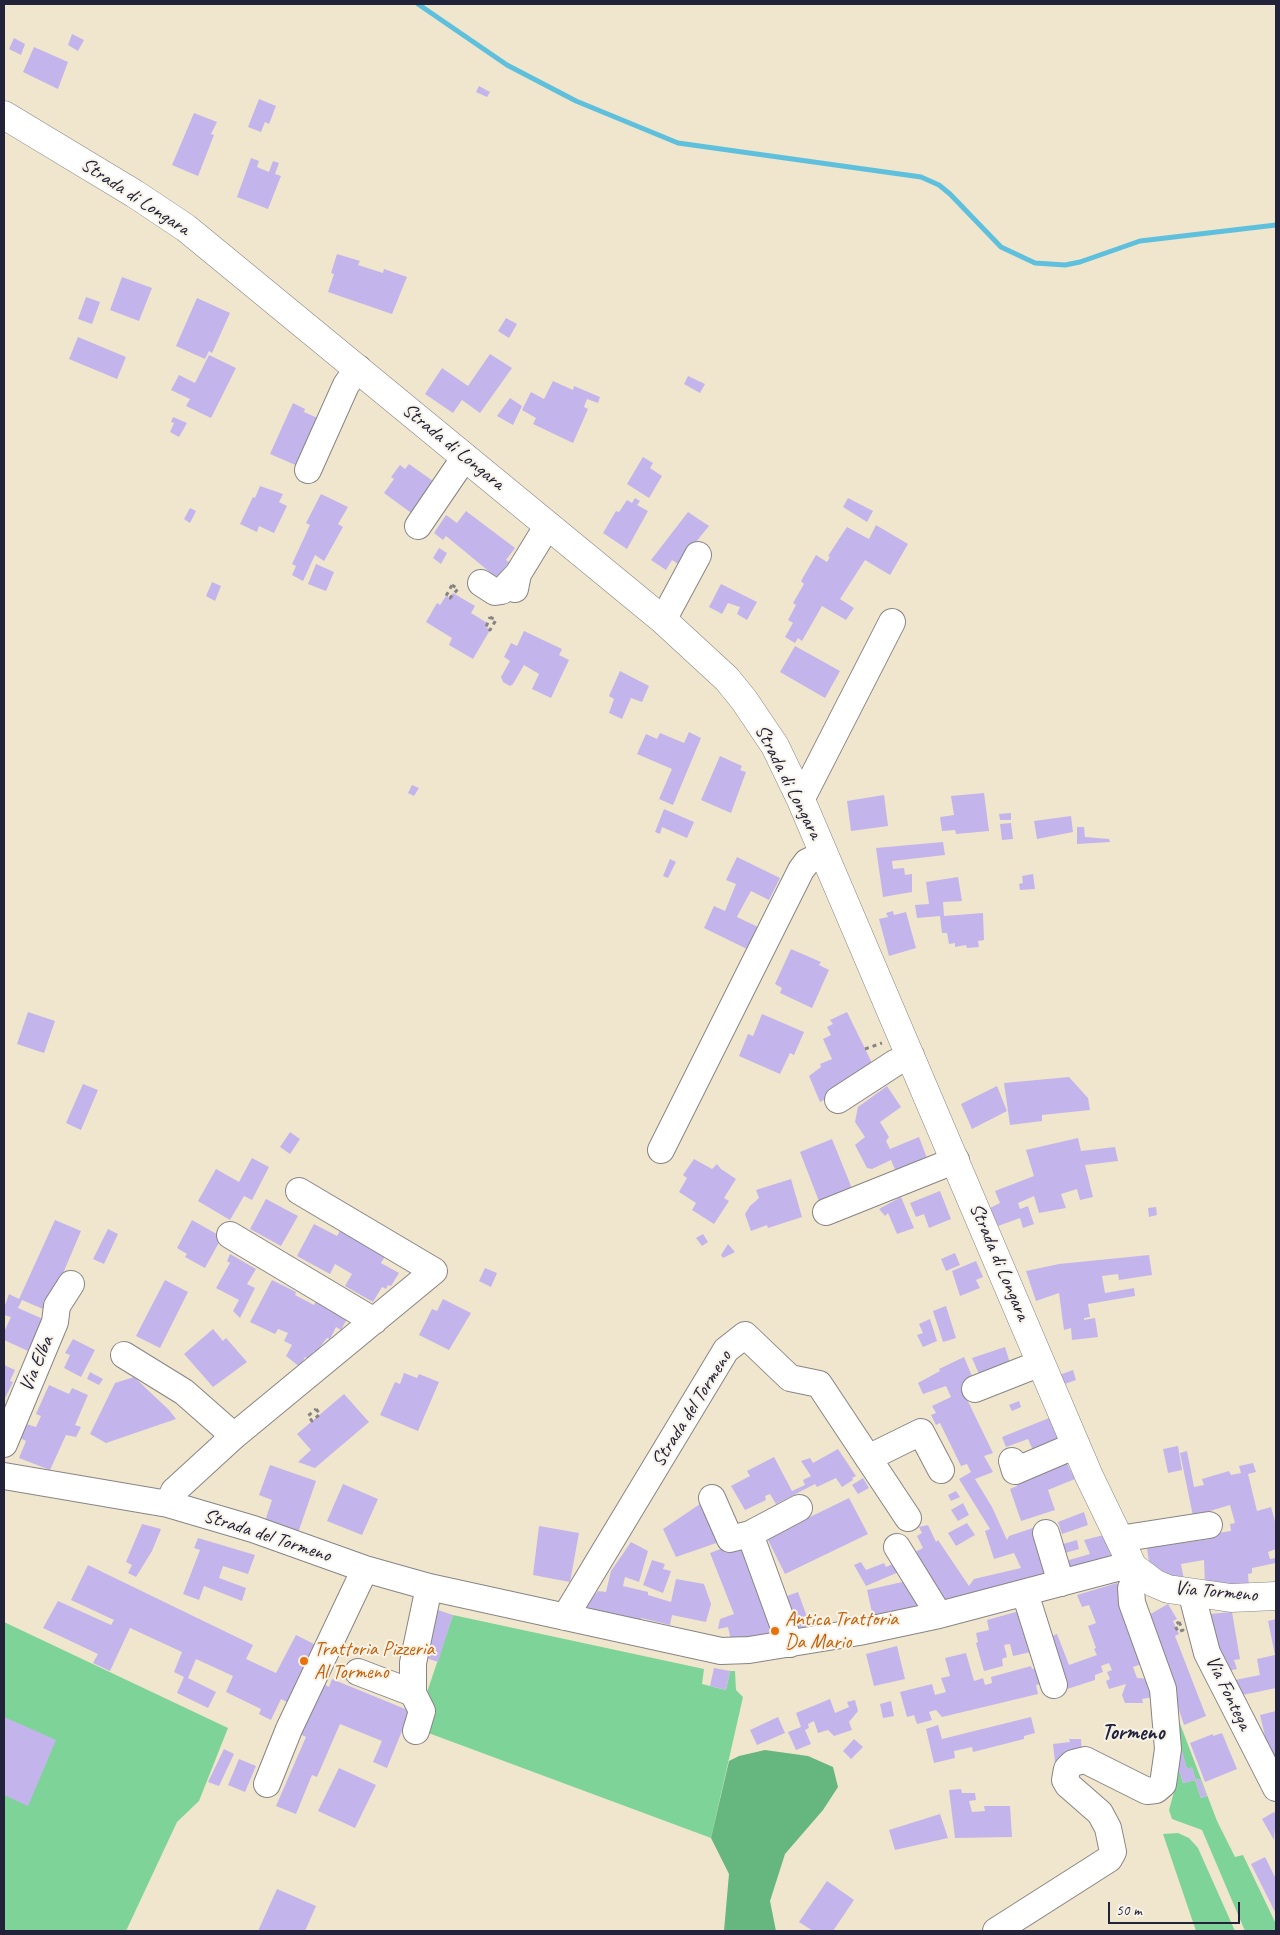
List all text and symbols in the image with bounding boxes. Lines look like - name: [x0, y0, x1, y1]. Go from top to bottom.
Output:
- street label: Strada di Longara: [76, 153, 194, 241]
- street label: Strada di Longara: [397, 398, 509, 496]
- street label: Strada di Longara: [749, 721, 827, 843]
- street label: Strada di Longara: [964, 1200, 1034, 1324]
- street label: Via Elba: [15, 1333, 59, 1395]
- street label: Strada del Tormeno: [647, 1347, 737, 1471]
- street label: Strada del Tormeno: [200, 1504, 334, 1568]
- street label: Via Tormeno: [1174, 1576, 1258, 1608]
- place label: Antica Trattoria Da Mario: [785, 1608, 898, 1655]
- marker: Antica Trattoria Da Mario: [769, 1625, 781, 1637]
- place label: Trattoria Pizzeria Al Tormeno: [314, 1638, 434, 1685]
- street label: Via Fontega: [1200, 1652, 1256, 1734]
- marker: Trattoria Pizzeria Al Tormeno: [298, 1655, 310, 1667]
- district label: Tormeno: [1102, 1720, 1164, 1746]
- scale bar: [1110, 1892, 1242, 1924]
- text: 50 m: [1116, 1901, 1142, 1920]

